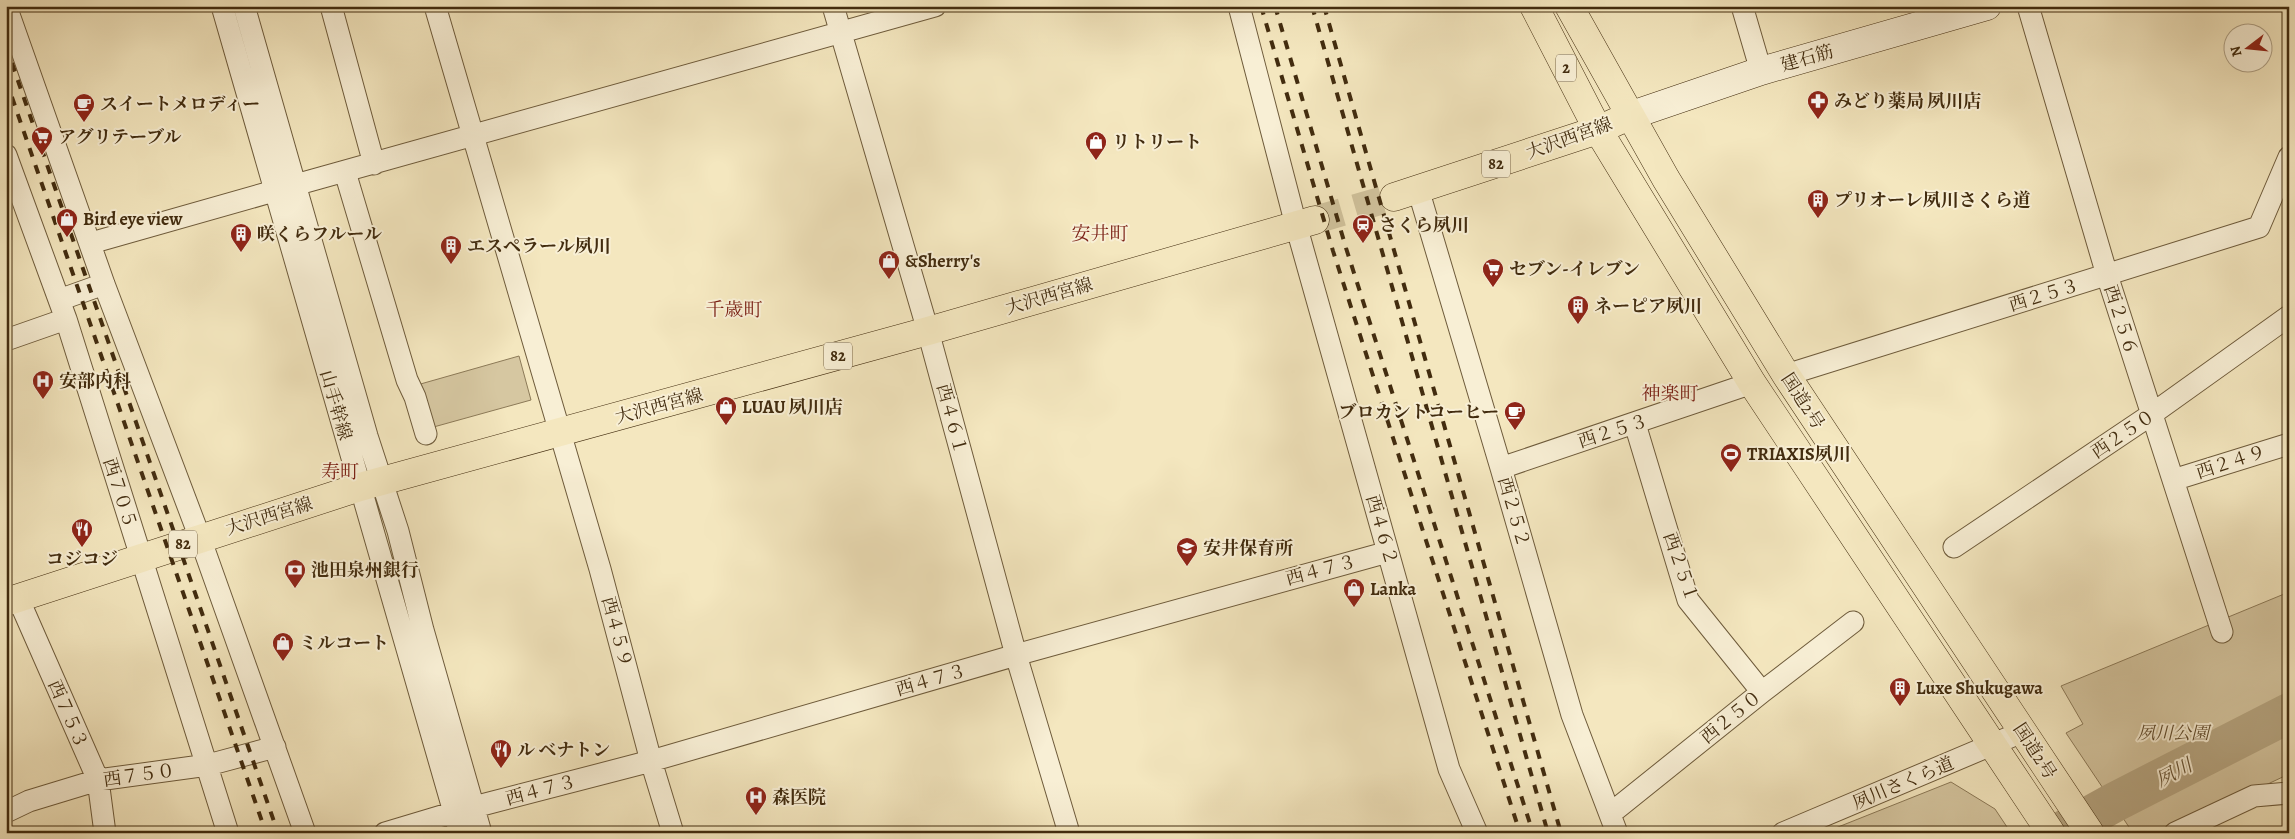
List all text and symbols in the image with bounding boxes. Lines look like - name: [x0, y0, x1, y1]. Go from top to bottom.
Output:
- north arrow: [2222, 22, 2272, 72]
- street label: 建石筋: [1778, 39, 1836, 77]
- text: N: [2225, 44, 2247, 59]
- road number: 2: [1556, 54, 1576, 82]
- pharmacy icon: みどり薬局 夙川店: [1806, 89, 1830, 120]
- place label: みどり薬局 夙川店: [1834, 89, 1981, 113]
- cafe icon: スイートメロディー: [72, 92, 96, 123]
- place label: スイートメロディー: [100, 92, 260, 116]
- street label: 大沢西宮線: [1523, 111, 1615, 165]
- supermarket icon: アグリテーブル: [30, 125, 54, 156]
- place label: アグリテーブル: [58, 125, 181, 149]
- shop icon: リトリート: [1084, 130, 1108, 161]
- place label: リトリート: [1112, 130, 1202, 154]
- road number: 82: [1482, 150, 1510, 178]
- building icon: プリオーレ夙川さくら道: [1806, 188, 1830, 219]
- place label: プリオーレ夙川さくら道: [1834, 188, 2031, 212]
- shop icon: Bird eye view: [55, 207, 79, 238]
- place label: Bird eye view: [83, 207, 183, 231]
- station icon: さくら夙川: [1351, 213, 1375, 244]
- place label: さくら夙川: [1379, 213, 1469, 237]
- district label: 安井町: [1071, 221, 1129, 247]
- building icon: 咲くらフルール: [229, 222, 253, 253]
- place label: 咲くらフルール: [257, 222, 382, 246]
- building icon: エスペラール夙川: [439, 234, 463, 265]
- place label: エスペラール夙川: [467, 234, 611, 258]
- shop icon: &Sherry's: [877, 249, 901, 280]
- place label: &Sherry's: [905, 249, 980, 273]
- supermarket icon: セブン-イレブン: [1481, 257, 1505, 288]
- place label: セブン-イレブン: [1509, 257, 1640, 281]
- street label: 大沢西宮線: [1002, 272, 1096, 320]
- street label: 西２５３: [2006, 273, 2082, 317]
- street label: 西２５６: [2098, 282, 2144, 358]
- building icon: ネーピア夙川: [1566, 294, 1590, 325]
- place label: ネーピア夙川: [1594, 294, 1702, 318]
- district label: 千歳町: [705, 297, 763, 323]
- road number: 82: [824, 342, 852, 370]
- street label: 山手幹線: [315, 367, 357, 443]
- street label: 国道2号: [1776, 368, 1830, 434]
- hospital icon: 安部内科: [31, 369, 55, 400]
- place label: 安部内科: [59, 369, 131, 393]
- street label: 西４６１: [931, 381, 973, 457]
- district label: 神楽町: [1641, 381, 1699, 407]
- street label: 大沢西宮線: [612, 383, 706, 429]
- shop icon: LUAU 夙川店: [714, 395, 738, 426]
- place label: LUAU 夙川店: [742, 395, 843, 419]
- place label: ブロカントコーヒー: [1338, 400, 1499, 424]
- cafe icon: ブロカントコーヒー: [1503, 400, 1527, 431]
- street label: 西２５０: [2086, 404, 2160, 464]
- street label: 西２５３: [1575, 408, 1651, 454]
- street label: 西２４９: [2193, 439, 2269, 485]
- sports icon: TRIAXIS夙川: [1719, 442, 1743, 473]
- place label: TRIAXIS夙川: [1747, 442, 1851, 466]
- street label: 西７０５: [97, 455, 143, 531]
- district label: 寿町: [321, 459, 359, 485]
- street label: 西２５２: [1493, 474, 1535, 550]
- street label: 大沢西宮線: [222, 491, 316, 541]
- street label: 西４６２: [1361, 492, 1403, 568]
- restaurant icon: コジコジ: [70, 517, 94, 548]
- street label: 西２５１: [1658, 529, 1704, 605]
- road number: 82: [169, 530, 197, 558]
- school or university icon: 安井保育所: [1175, 536, 1199, 567]
- place label: 安井保育所: [1203, 536, 1293, 560]
- place label: コジコジ: [46, 547, 118, 571]
- street label: 西４７３: [1283, 549, 1359, 591]
- bank icon: 池田泉州銀行: [283, 558, 307, 589]
- place label: 池田泉州銀行: [311, 558, 419, 582]
- shop icon: Lanka: [1342, 577, 1366, 608]
- place label: Lanka: [1370, 577, 1416, 601]
- street label: 西４５９: [596, 594, 638, 670]
- shop icon: ミルコート: [271, 631, 295, 662]
- place label: ミルコート: [299, 631, 389, 655]
- street label: 西４７３: [893, 659, 969, 701]
- street label: 西７５３: [42, 676, 94, 752]
- building icon: Luxe Shukugawa: [1888, 676, 1912, 707]
- place label: Luxe Shukugawa: [1916, 676, 2043, 700]
- street label: 西２５０: [1695, 685, 1767, 749]
- street label: 国道2号: [2008, 718, 2062, 784]
- park label: 夙川公園: [2137, 721, 2212, 745]
- restaurant icon: ル ベナトン: [489, 738, 513, 769]
- place label: ル ベナトン: [517, 738, 610, 762]
- street label: 夙川さくら道: [1849, 751, 1957, 815]
- water label: 夙川: [2151, 752, 2199, 793]
- street label: 西７５０: [102, 758, 176, 792]
- street label: 西４７３: [503, 769, 579, 811]
- hospital icon: 森医院: [744, 785, 768, 816]
- place label: 森医院: [772, 785, 826, 809]

